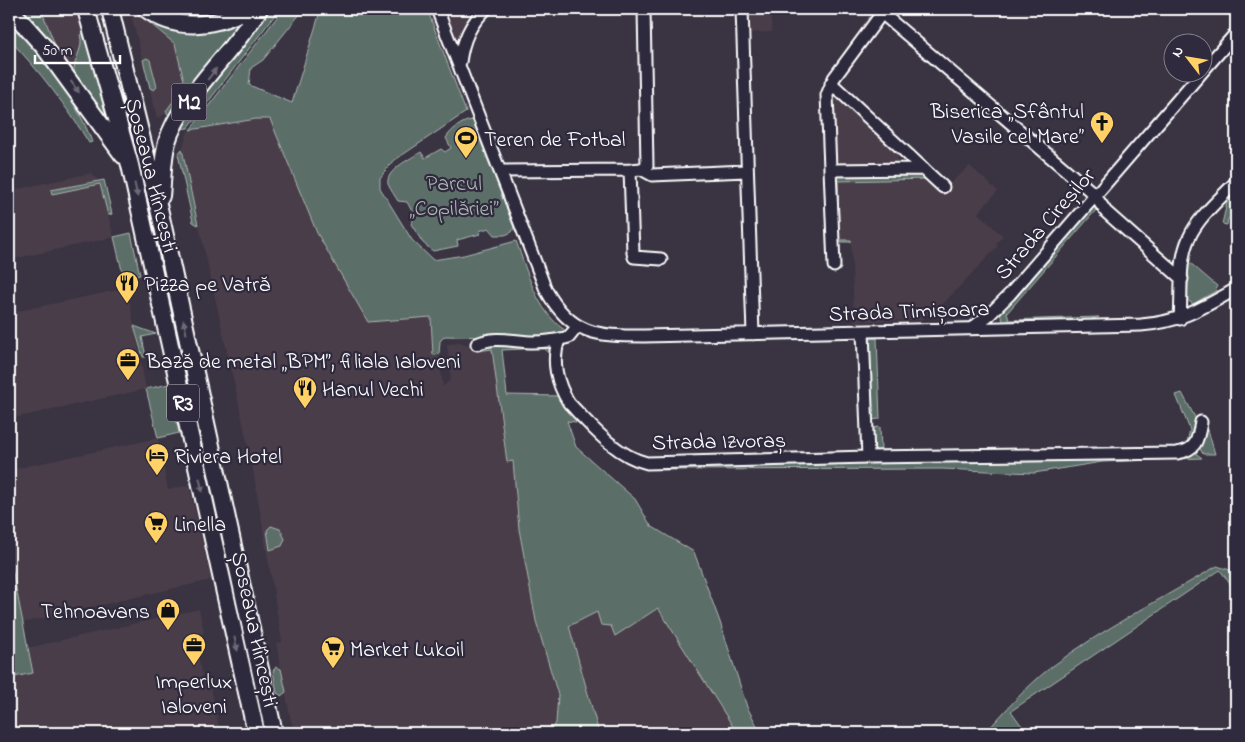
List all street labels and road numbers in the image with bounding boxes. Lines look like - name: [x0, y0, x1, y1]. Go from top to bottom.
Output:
- road number: M2: [172, 84, 206, 120]
- street label: Șoseaua Hîncești: [115, 95, 185, 256]
- street label: Strada Cireșilor: [988, 162, 1104, 288]
- street label: Strada Timișoara: [828, 294, 990, 332]
- road number: R3: [167, 384, 199, 422]
- street label: Strada Izvoraș: [652, 426, 786, 460]
- street label: Șoseaua Hîncești: [221, 549, 285, 710]

